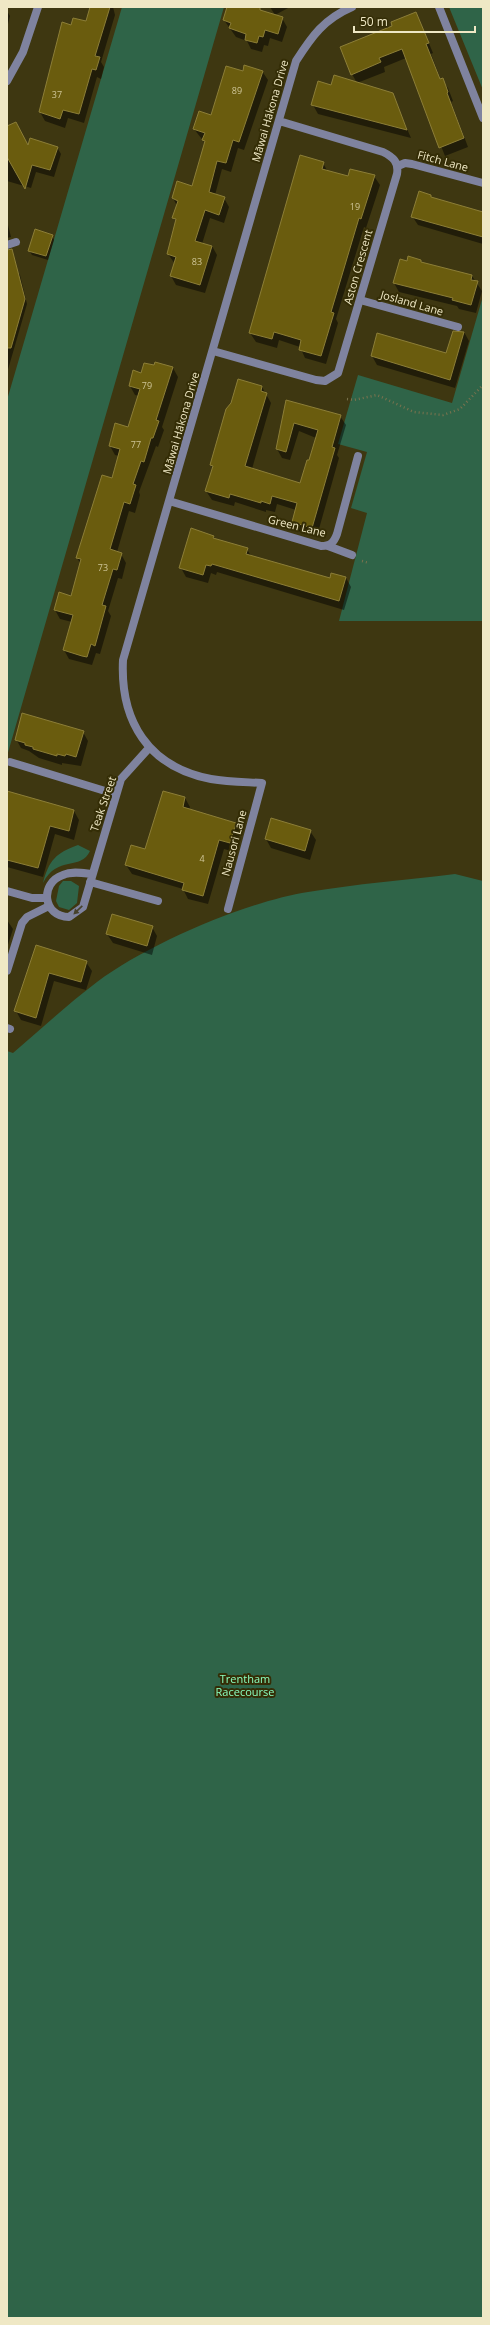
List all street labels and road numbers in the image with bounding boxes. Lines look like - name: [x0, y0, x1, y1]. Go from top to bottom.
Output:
- street label: Māwai Hākona Drive: [248, 58, 291, 164]
- street label: Fitch Lane: [416, 147, 470, 174]
- street label: Aston Crescent: [340, 228, 375, 306]
- street label: Josland Lane: [378, 286, 445, 319]
- street label: Māwai Hākona Drive: [159, 370, 202, 476]
- street label: Green Lane: [267, 511, 328, 540]
- street label: Teak Street: [86, 774, 119, 834]
- street label: Nausori Lane: [217, 808, 250, 878]

